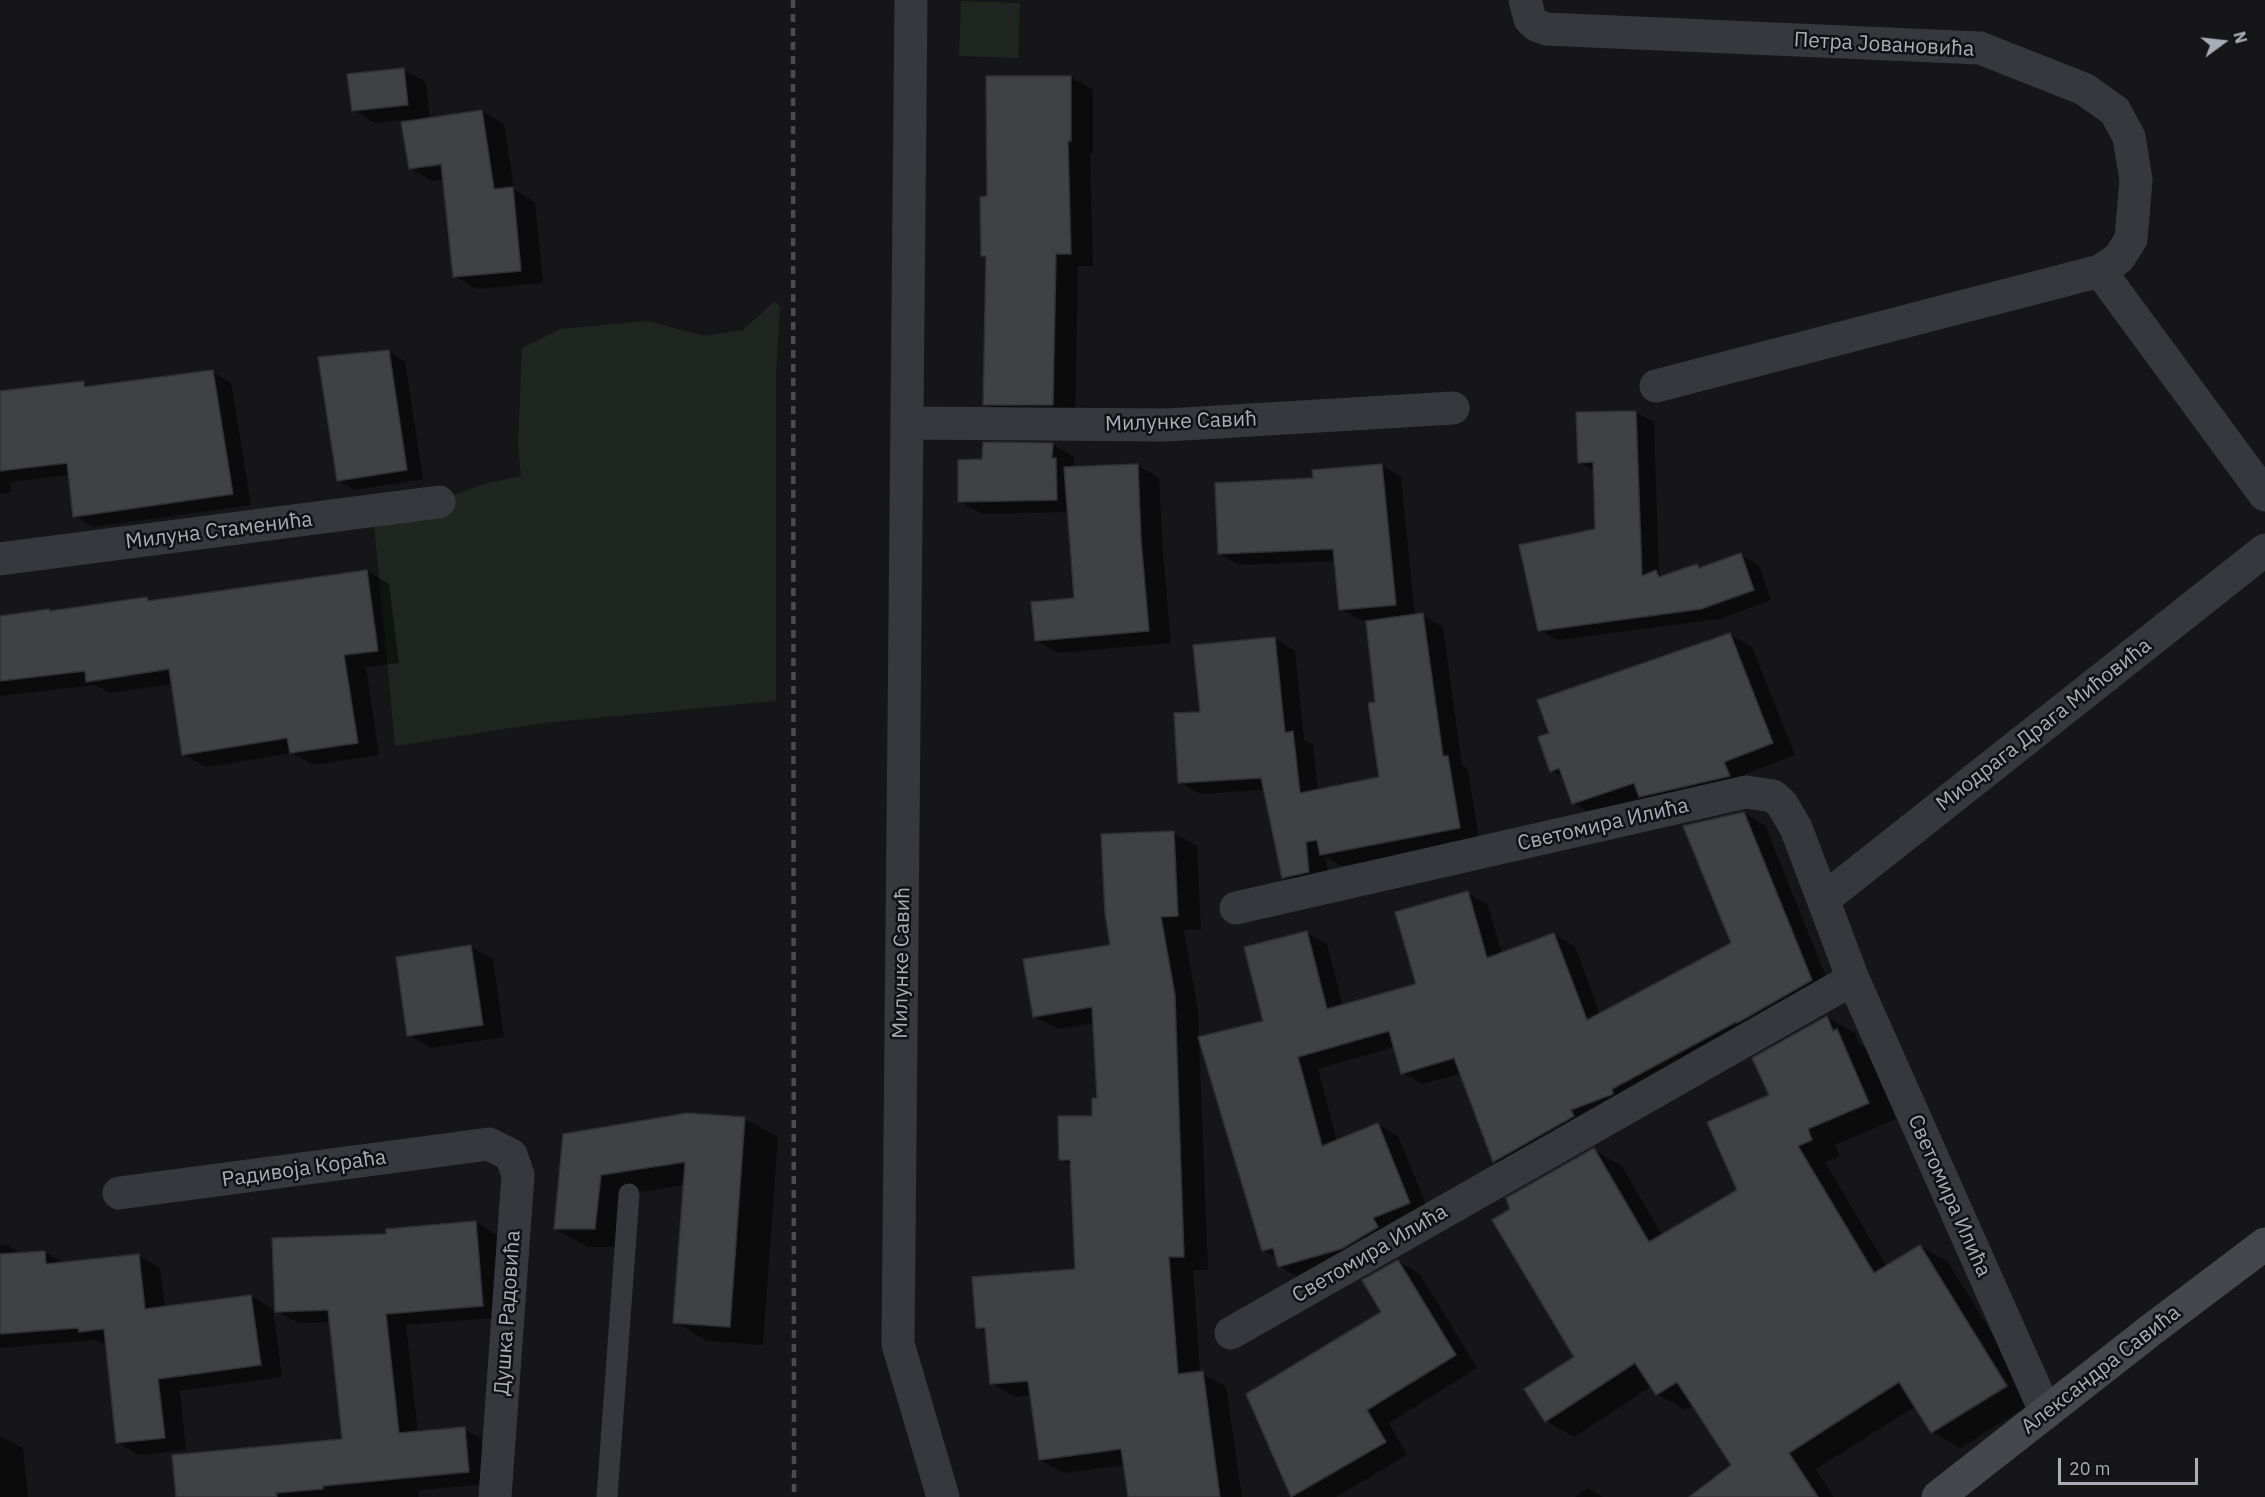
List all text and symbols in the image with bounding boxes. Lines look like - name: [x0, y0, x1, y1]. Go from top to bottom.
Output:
- north arrow: [2193, 12, 2253, 72]
- street label: Петра Јовановића: [1793, 28, 1975, 62]
- text: N: [2229, 29, 2252, 46]
- street label: Милунке Савић: [1105, 407, 1257, 437]
- street label: Милуна Стаменића: [124, 507, 314, 555]
- street label: Миодрага Драга Мићовића: [1931, 633, 2157, 817]
- street label: Светомира Илића: [1515, 793, 1691, 857]
- street label: Милунке Савић: [888, 887, 916, 1039]
- street label: Светомира Илића: [1902, 1111, 1996, 1281]
- street label: Радивоја Кораћа: [220, 1145, 388, 1193]
- street label: Светомира Илића: [1288, 1199, 1452, 1309]
- street label: Душка Радовића: [490, 1230, 526, 1396]
- street label: Александра Савића: [2016, 1300, 2186, 1440]
- scale bar: [2061, 1446, 2200, 1484]
- text: 20 m: [2069, 1457, 2111, 1480]

